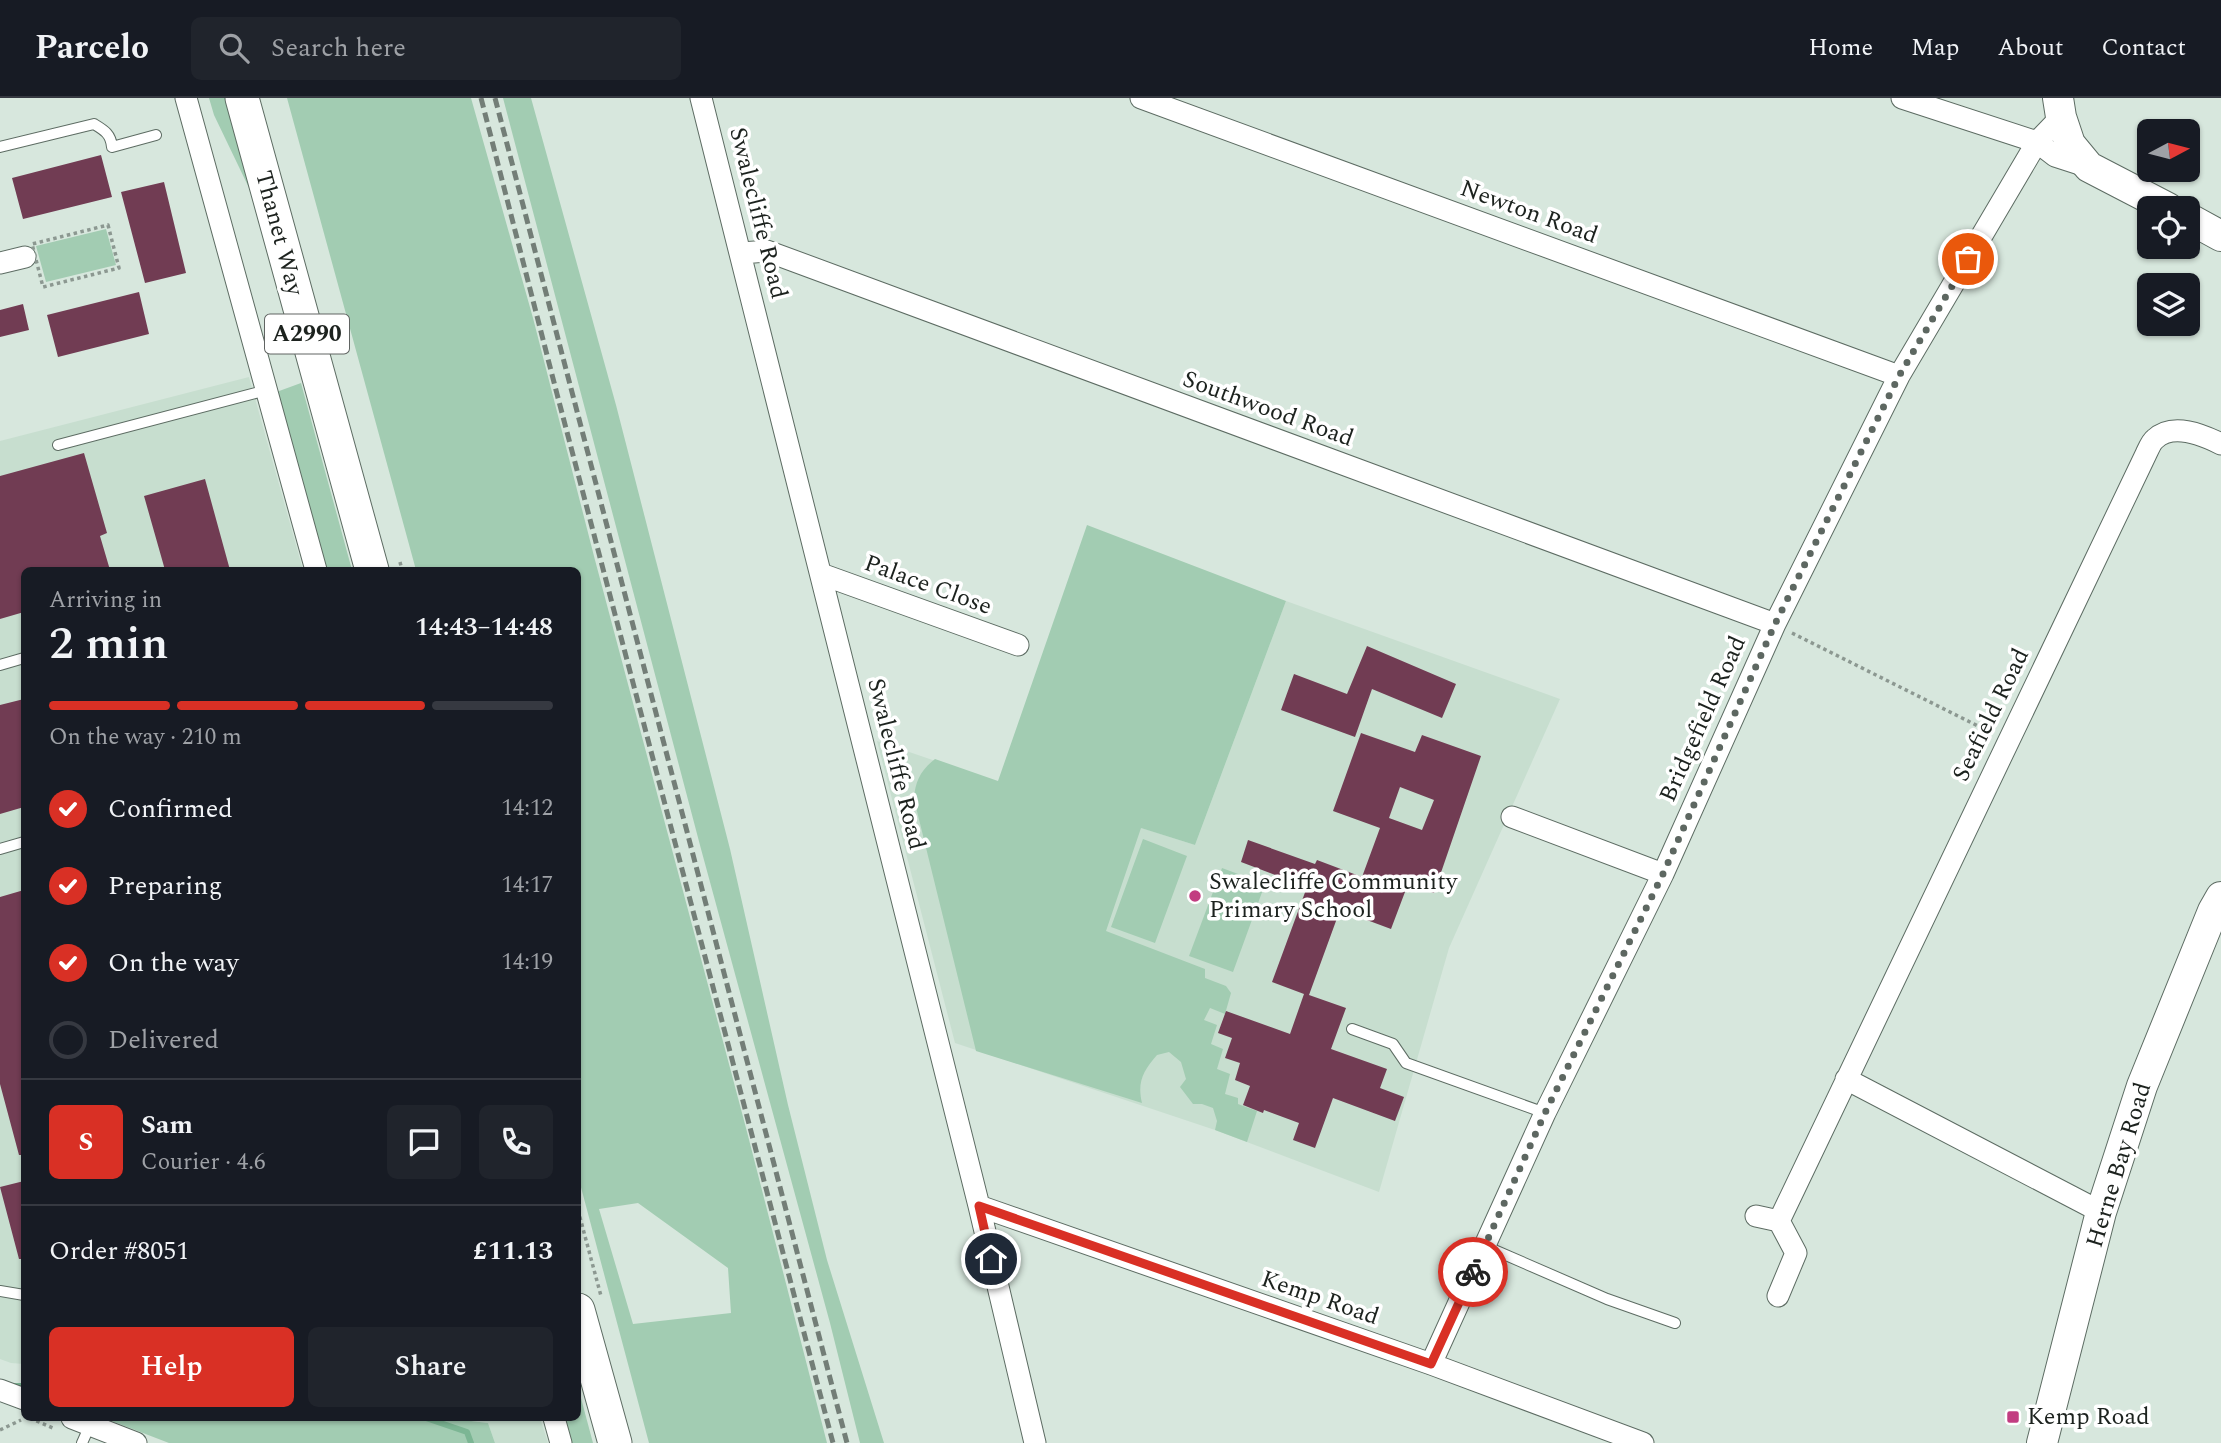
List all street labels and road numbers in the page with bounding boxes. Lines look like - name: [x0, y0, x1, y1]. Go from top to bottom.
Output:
- street label: Swalecliffe Road: [719, 123, 797, 303]
- street label: Thanet Way: [245, 166, 313, 301]
- street label: Newton Road: [1455, 170, 1603, 254]
- road number: A2990: [265, 314, 349, 354]
- street label: Southwood Road: [1177, 361, 1359, 457]
- street label: Palace Close: [859, 545, 997, 625]
- street label: Bridgefield Road: [1650, 630, 1756, 808]
- street label: Seafield Road: [1943, 642, 2039, 788]
- street label: Swalecliffe Road: [857, 674, 935, 854]
- street label: Herne Bay Road: [2077, 1078, 2161, 1252]
- street label: Kemp Road: [1256, 1261, 1384, 1335]

